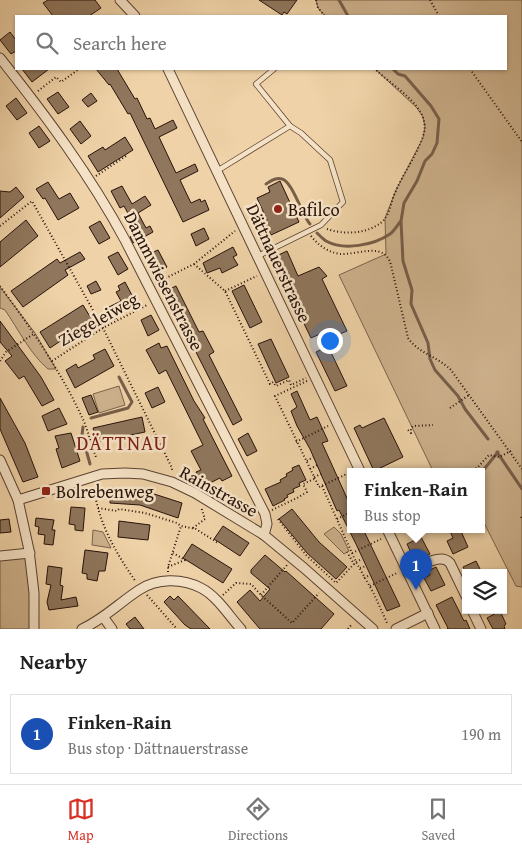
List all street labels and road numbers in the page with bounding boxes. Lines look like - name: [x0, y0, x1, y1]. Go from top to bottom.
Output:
- street label: Dättnauerstrasse: [240, 199, 318, 327]
- street label: Dammwiesenstrasse: [117, 207, 211, 355]
- street label: Ziegeleiweg: [53, 285, 143, 353]
- street label: Rainstrasse: [175, 458, 263, 524]

